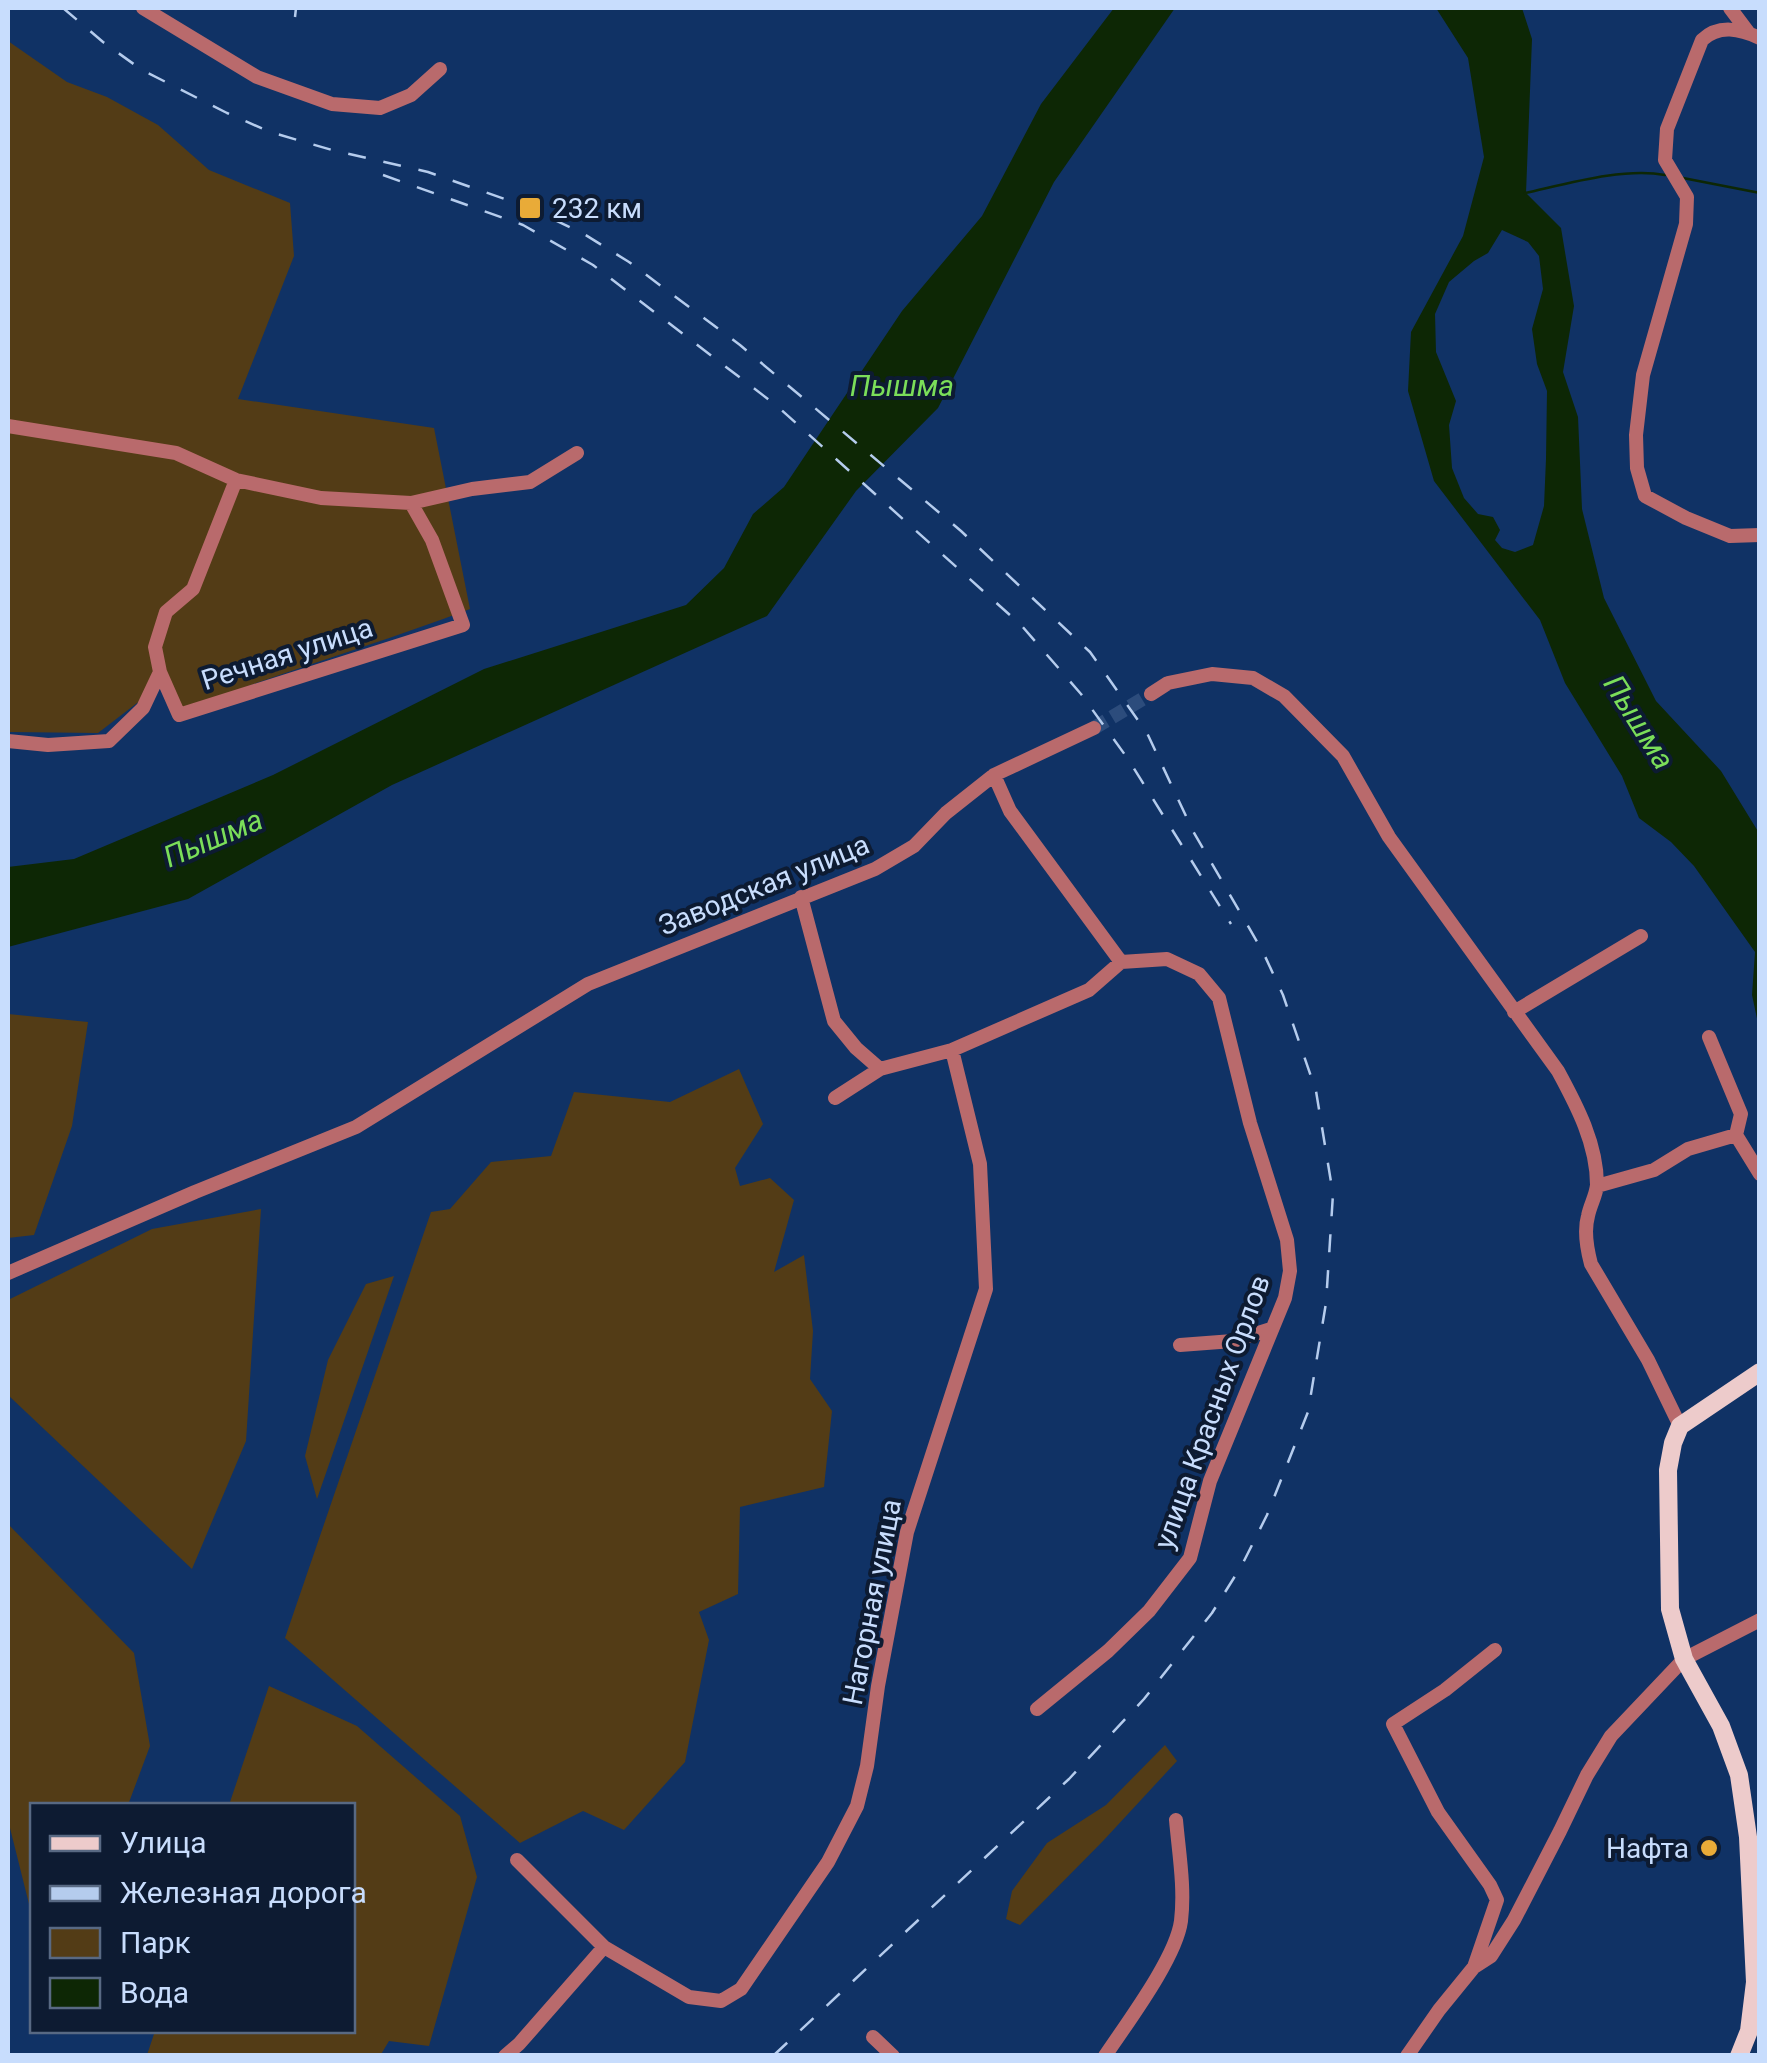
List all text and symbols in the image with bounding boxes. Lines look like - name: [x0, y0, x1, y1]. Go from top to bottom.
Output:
- place label: 232 км: [552, 192, 642, 225]
- marker: 232 км: [517, 195, 543, 221]
- water label: Пышма: [850, 368, 954, 403]
- street label: Речная улица: [197, 611, 377, 697]
- water label: Пышма: [1596, 668, 1682, 776]
- water label: Пышма: [158, 801, 268, 875]
- street label: Заводская улица: [654, 828, 874, 942]
- street label: улица Красных Орлов: [1147, 1271, 1277, 1553]
- street label: Нагорная улица: [836, 1496, 908, 1708]
- legend: [30, 1803, 355, 2033]
- text: Улица: [120, 1825, 207, 1860]
- place label: Нафта: [1606, 1832, 1689, 1865]
- marker: Нафта: [1698, 1837, 1720, 1859]
- text: Железная дорога: [120, 1875, 367, 1910]
- text: Парк: [120, 1925, 191, 1960]
- text: Вода: [120, 1975, 189, 2010]

